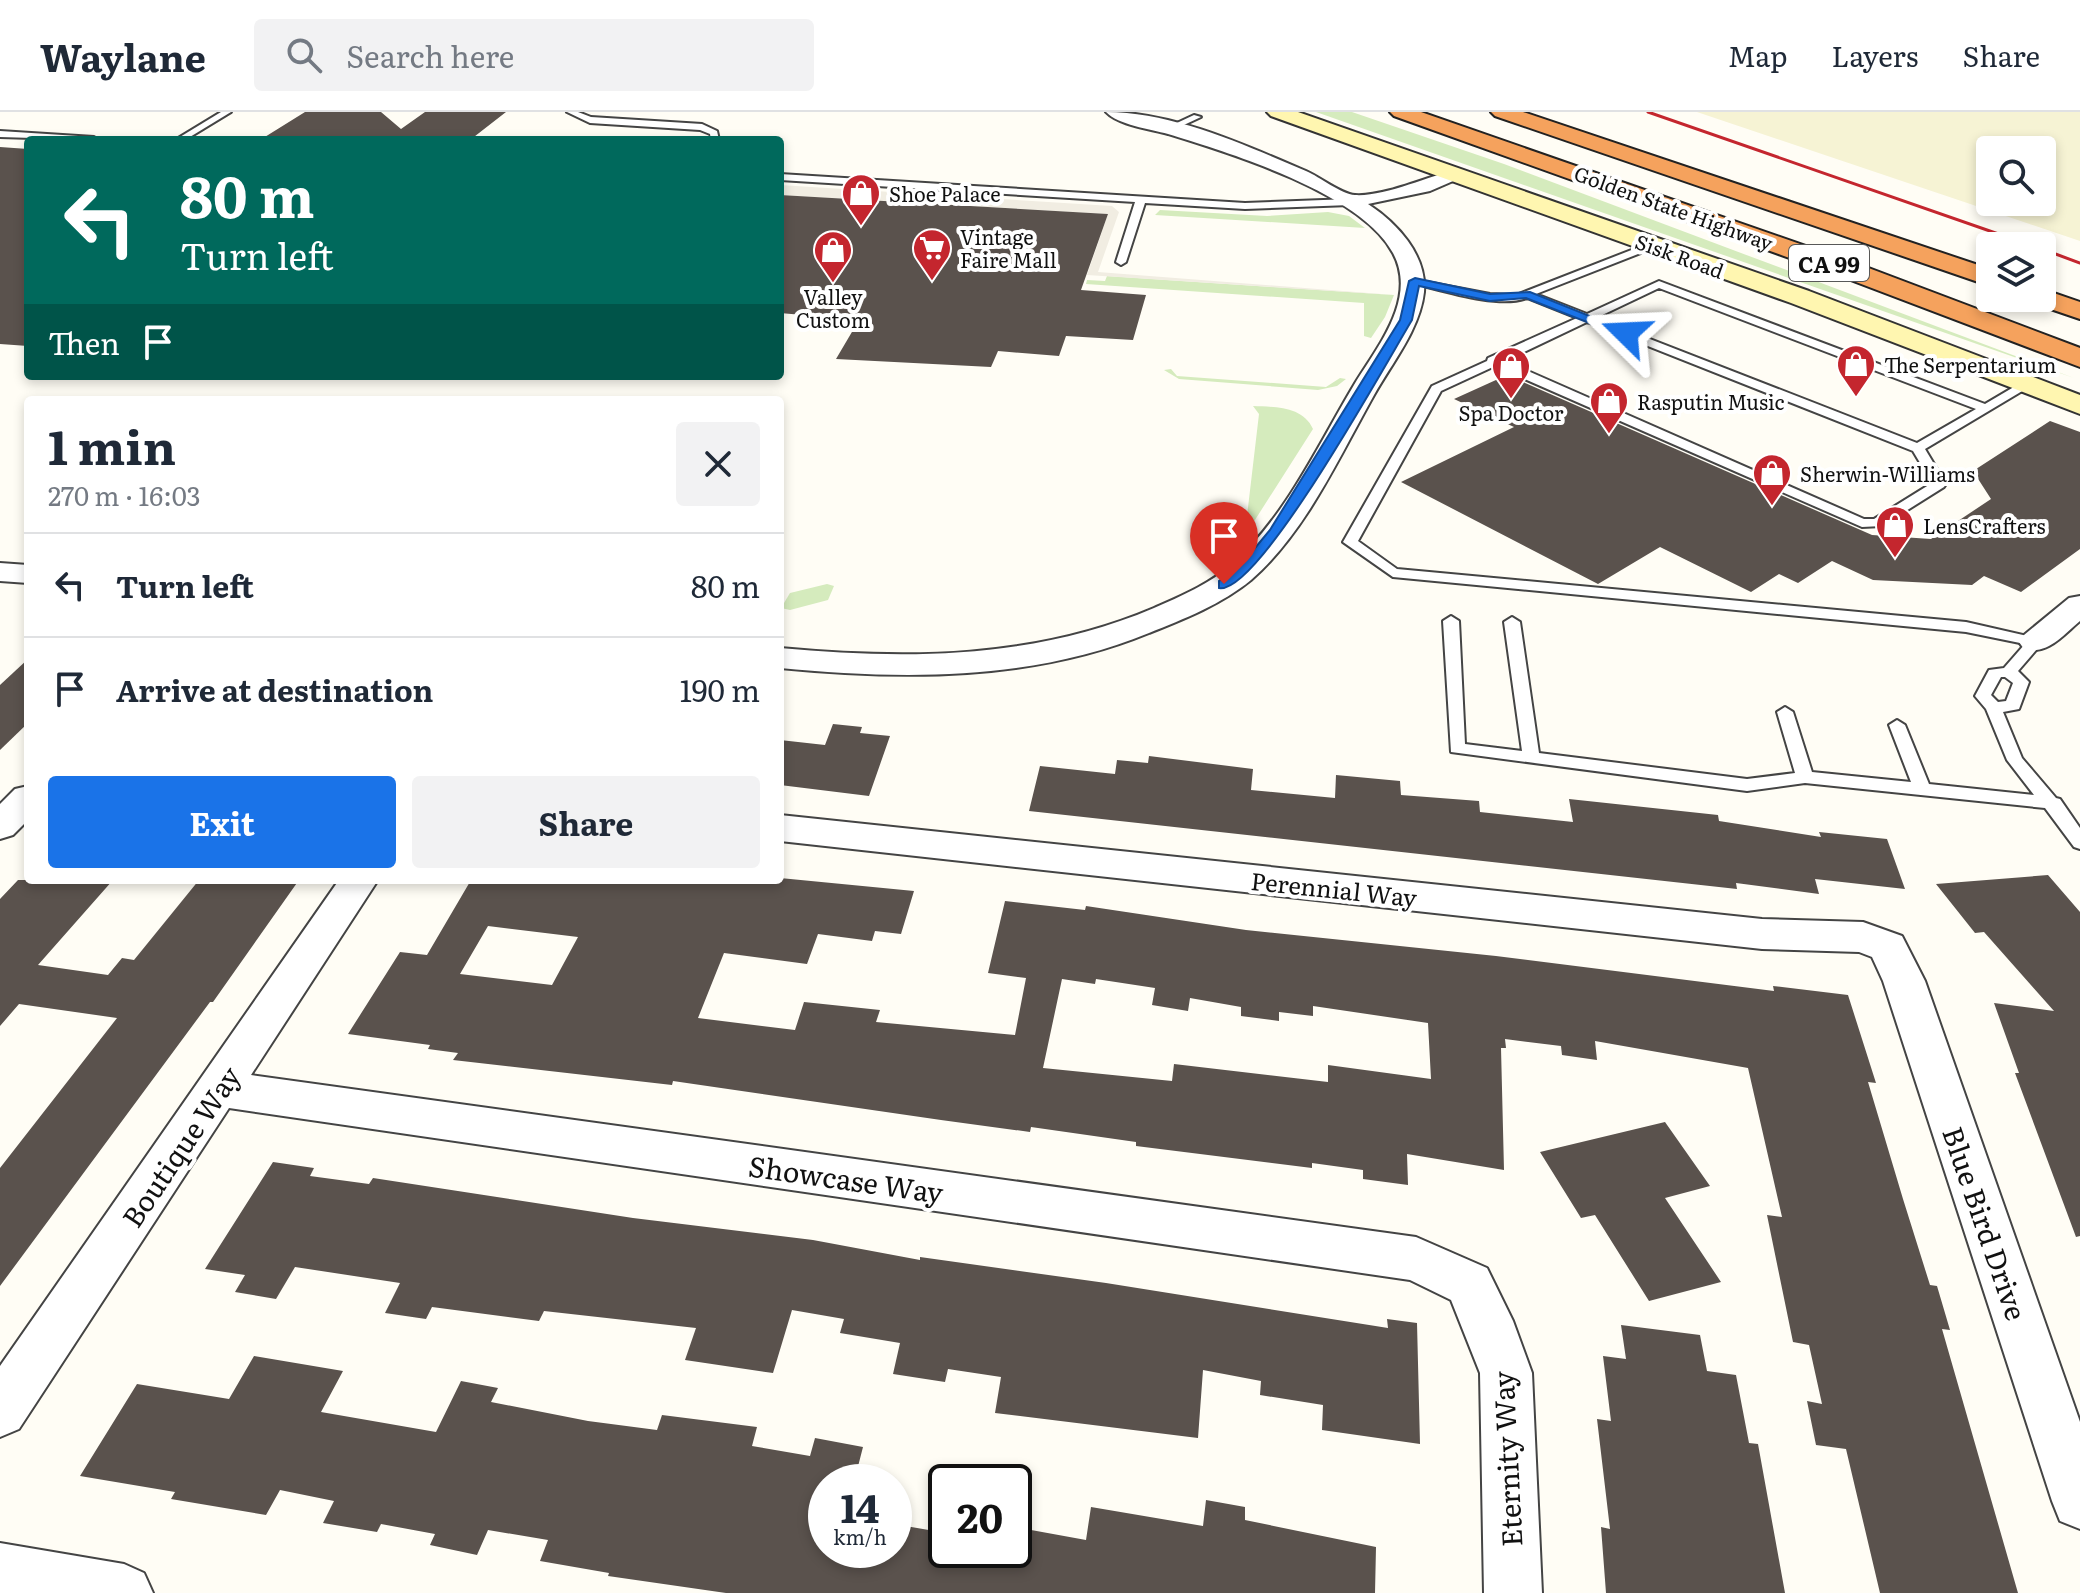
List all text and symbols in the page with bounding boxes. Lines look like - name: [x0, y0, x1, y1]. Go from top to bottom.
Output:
- search box: [254, 19, 814, 91]
- text: Waylane: [40, 27, 206, 84]
- icon: search: [282, 33, 326, 77]
- text: Search here: [346, 33, 514, 77]
- text: Map: [1728, 34, 1787, 76]
- text: Layers: [1831, 34, 1918, 76]
- text: Share: [1962, 34, 2040, 76]
- map controls: [1976, 136, 2056, 312]
- button: search: [1976, 136, 2056, 216]
- text: 80 m: [180, 152, 315, 235]
- street label: Golden State Highway: [1570, 157, 1778, 257]
- icon: left: [48, 168, 152, 272]
- shop icon: Shoe Palace: [840, 172, 882, 227]
- place label: Shoe Palace: [889, 178, 1001, 208]
- place label: Vintage Faire Mall: [960, 221, 1057, 274]
- street label: Sisk Road: [1631, 225, 1729, 285]
- supermarket icon: Vintage Faire Mall: [911, 227, 953, 282]
- text: Turn left: [180, 228, 334, 281]
- shop icon: Valley Custom: [812, 229, 854, 284]
- button: layers: [1976, 232, 2056, 312]
- road number: CA 99: [1789, 245, 1869, 281]
- place label: Valley Custom: [796, 281, 870, 334]
- position arrow: [1584, 291, 1668, 375]
- text: Then: [48, 320, 120, 364]
- icon: arrive: [136, 320, 180, 364]
- shop icon: The Serpentarium: [1835, 343, 1877, 398]
- shop icon: Spa Doctor: [1490, 345, 1532, 400]
- place label: The Serpentarium: [1884, 349, 2056, 379]
- shop icon: Rasputin Music: [1588, 380, 1630, 435]
- place label: Rasputin Music: [1637, 386, 1785, 416]
- place label: Spa Doctor: [1458, 397, 1564, 427]
- text: 1 min: [48, 409, 176, 480]
- button: close: [676, 422, 760, 506]
- shop icon: Sherwin-Williams: [1751, 452, 1793, 507]
- place label: Sherwin-Williams: [1800, 458, 1975, 488]
- text: 270 m · 16:03: [48, 475, 201, 514]
- pin: [1190, 502, 1258, 584]
- shop icon: LensCrafters: [1874, 504, 1916, 559]
- place label: LensCrafters: [1923, 510, 2046, 540]
- icon: arrive: [1202, 514, 1246, 558]
- icon: left: [48, 563, 92, 607]
- text: Turn left: [116, 563, 254, 607]
- text: 80 m: [691, 563, 760, 607]
- icon: arrive: [48, 667, 92, 711]
- text: Arrive at destination: [116, 667, 433, 711]
- text: 190 m: [680, 667, 760, 711]
- button: Exit: [48, 776, 396, 868]
- button: Share: [412, 776, 760, 868]
- street label: Perennial Way: [1249, 862, 1419, 914]
- street label: Boutique Way: [110, 1056, 250, 1235]
- street label: Blue Bird Drive: [1933, 1120, 2039, 1326]
- street label: Showcase Way: [746, 1144, 947, 1213]
- street label: Eternity Way: [1480, 1369, 1532, 1548]
- speed limit sign: 20: [928, 1464, 1032, 1568]
- text: 14: [840, 1476, 880, 1535]
- text: km/h: [833, 1521, 887, 1551]

